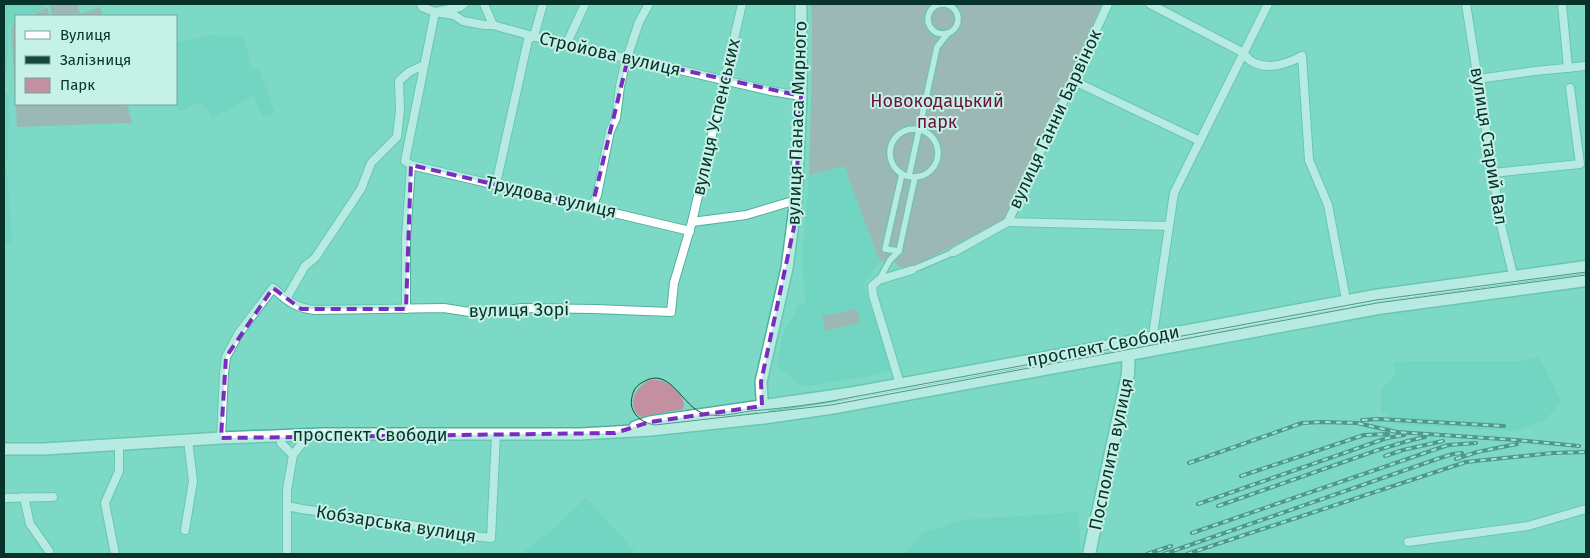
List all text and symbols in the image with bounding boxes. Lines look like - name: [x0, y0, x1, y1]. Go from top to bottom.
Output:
- legend: [15, 15, 178, 105]
- street label: вулиця Панаса Мирного: [782, 20, 812, 226]
- street label: вулиця Ганни Барвінок: [1004, 25, 1107, 212]
- text: Вулиця: [60, 26, 111, 44]
- street label: Стройова вулиця: [537, 27, 683, 81]
- street label: вулиця Успенських: [687, 36, 745, 198]
- text: Залізниця: [60, 51, 131, 69]
- street label: вулиця Старий Вал: [1466, 66, 1512, 226]
- text: Парк: [60, 76, 95, 94]
- park label: Новокодацький парк: [870, 90, 1004, 133]
- street label: Трудова вулиця: [483, 171, 619, 223]
- street label: вулиця Зорі: [469, 298, 569, 322]
- street label: проспект Свободи: [1025, 320, 1181, 372]
- street label: Посполита вулиця: [1084, 376, 1138, 532]
- street label: проспект Свободи: [292, 424, 448, 446]
- street label: Кобзарська вулиця: [314, 500, 478, 548]

